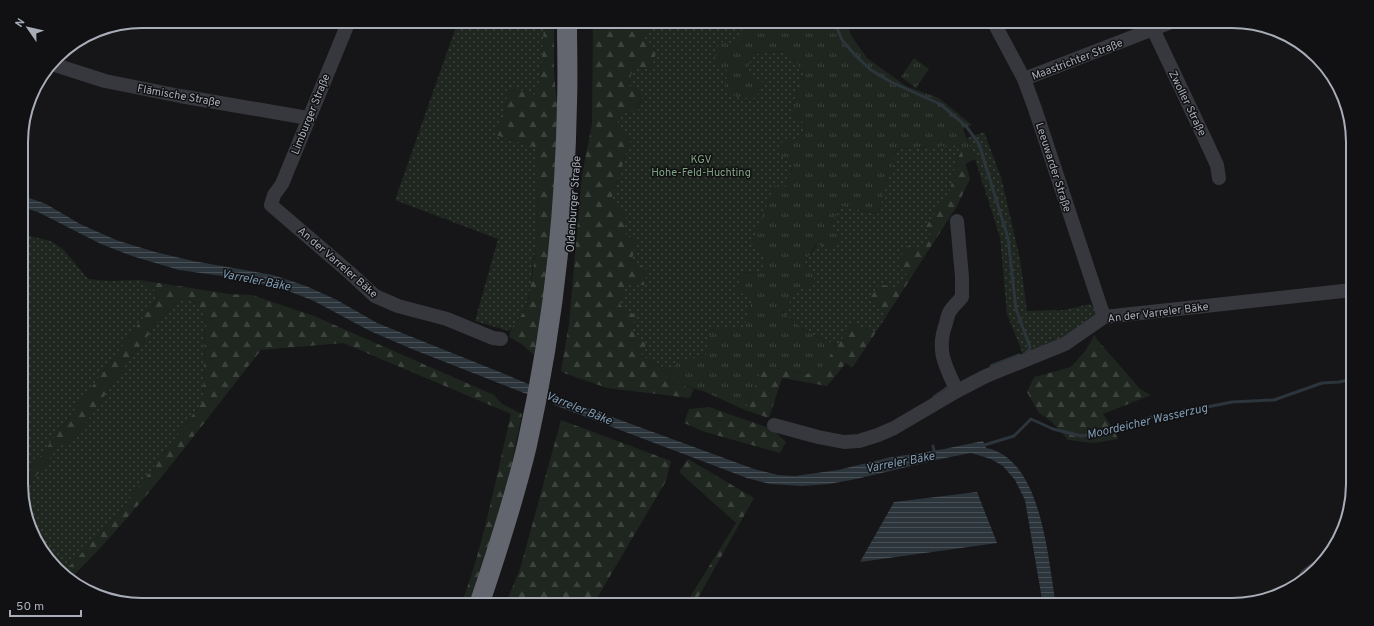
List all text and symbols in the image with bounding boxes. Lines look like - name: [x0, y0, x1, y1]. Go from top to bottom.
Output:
- north arrow: [8, 8, 48, 48]
- text: N: [13, 16, 29, 30]
- street label: Maastrichter Straße: [1030, 36, 1125, 84]
- street label: Zwoller Straße: [1165, 68, 1209, 139]
- street label: Limburger Straße: [288, 72, 334, 157]
- street label: Flämische Straße: [136, 82, 222, 110]
- street label: Leeuwarder Straße: [1032, 121, 1074, 214]
- park label: KGV Hohe-Feld-Huchting: [651, 153, 751, 180]
- street label: Oldenburger Straße: [564, 155, 584, 253]
- street label: An der Varreler Bäke: [294, 224, 380, 301]
- water label: Varreler Bäke: [220, 266, 292, 296]
- street label: An der Varreler Bäke: [1107, 300, 1209, 326]
- water label: Varreler Bäke: [543, 388, 615, 430]
- water label: Moordeicher Wasserzug: [1085, 400, 1210, 444]
- water label: Varreler Bäke: [864, 448, 937, 478]
- scale bar: [10, 592, 81, 618]
- text: 50 m: [16, 599, 44, 615]

